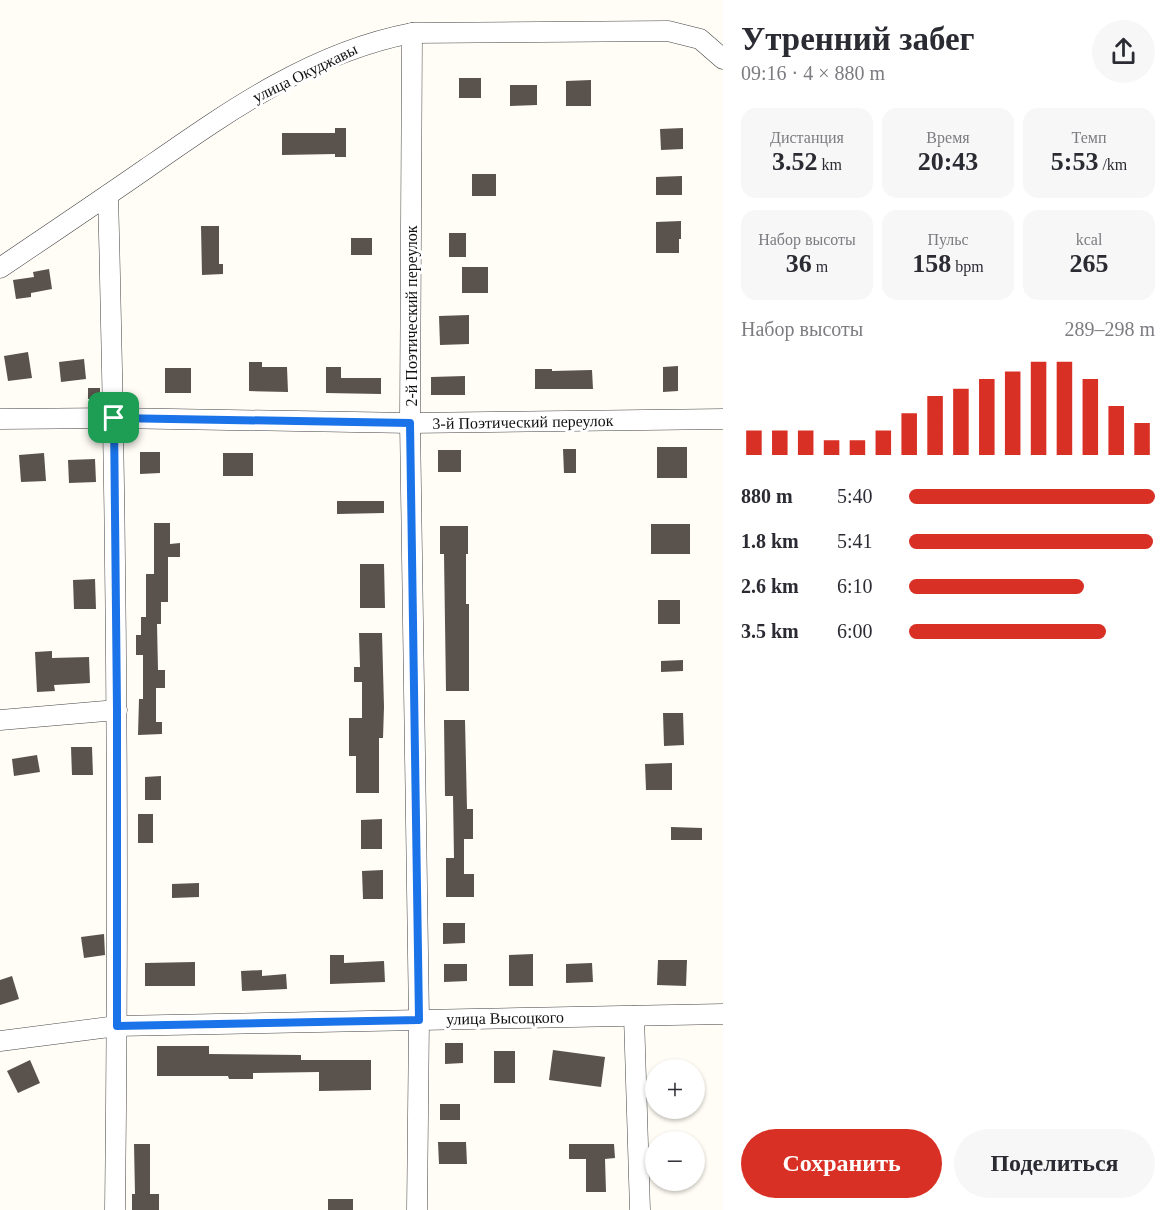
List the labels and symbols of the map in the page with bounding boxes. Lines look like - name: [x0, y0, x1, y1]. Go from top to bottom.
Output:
- street label: улица Окуджавы: [250, 40, 361, 107]
- street label: 2-й Поэтический переулок: [403, 225, 421, 407]
- pin: [88, 392, 139, 443]
- street label: 3-й Поэтический переулок: [432, 412, 614, 433]
- street label: улица Высоцкого: [446, 1008, 564, 1029]

